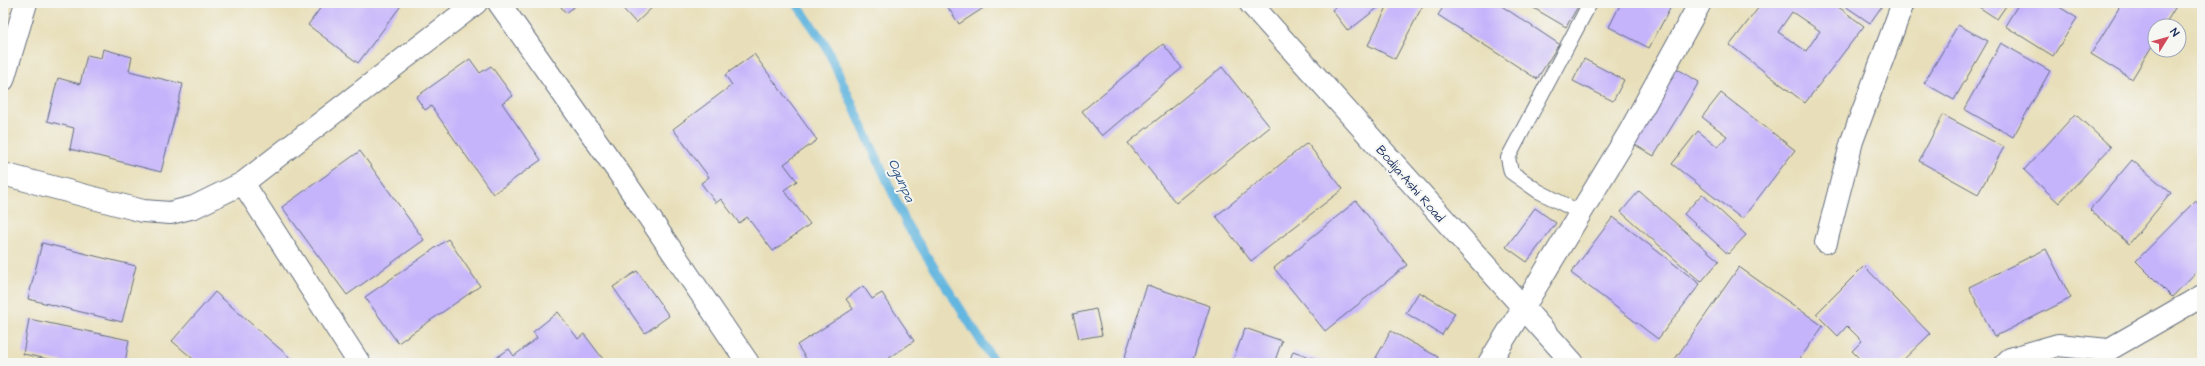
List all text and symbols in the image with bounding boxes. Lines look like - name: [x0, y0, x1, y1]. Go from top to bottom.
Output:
- north arrow: [2147, 18, 2187, 58]
- text: N: [2167, 25, 2183, 40]
- street label: Bodija-Ashi Road: [1372, 141, 1449, 226]
- water label: Ogunpa: [883, 155, 920, 206]

